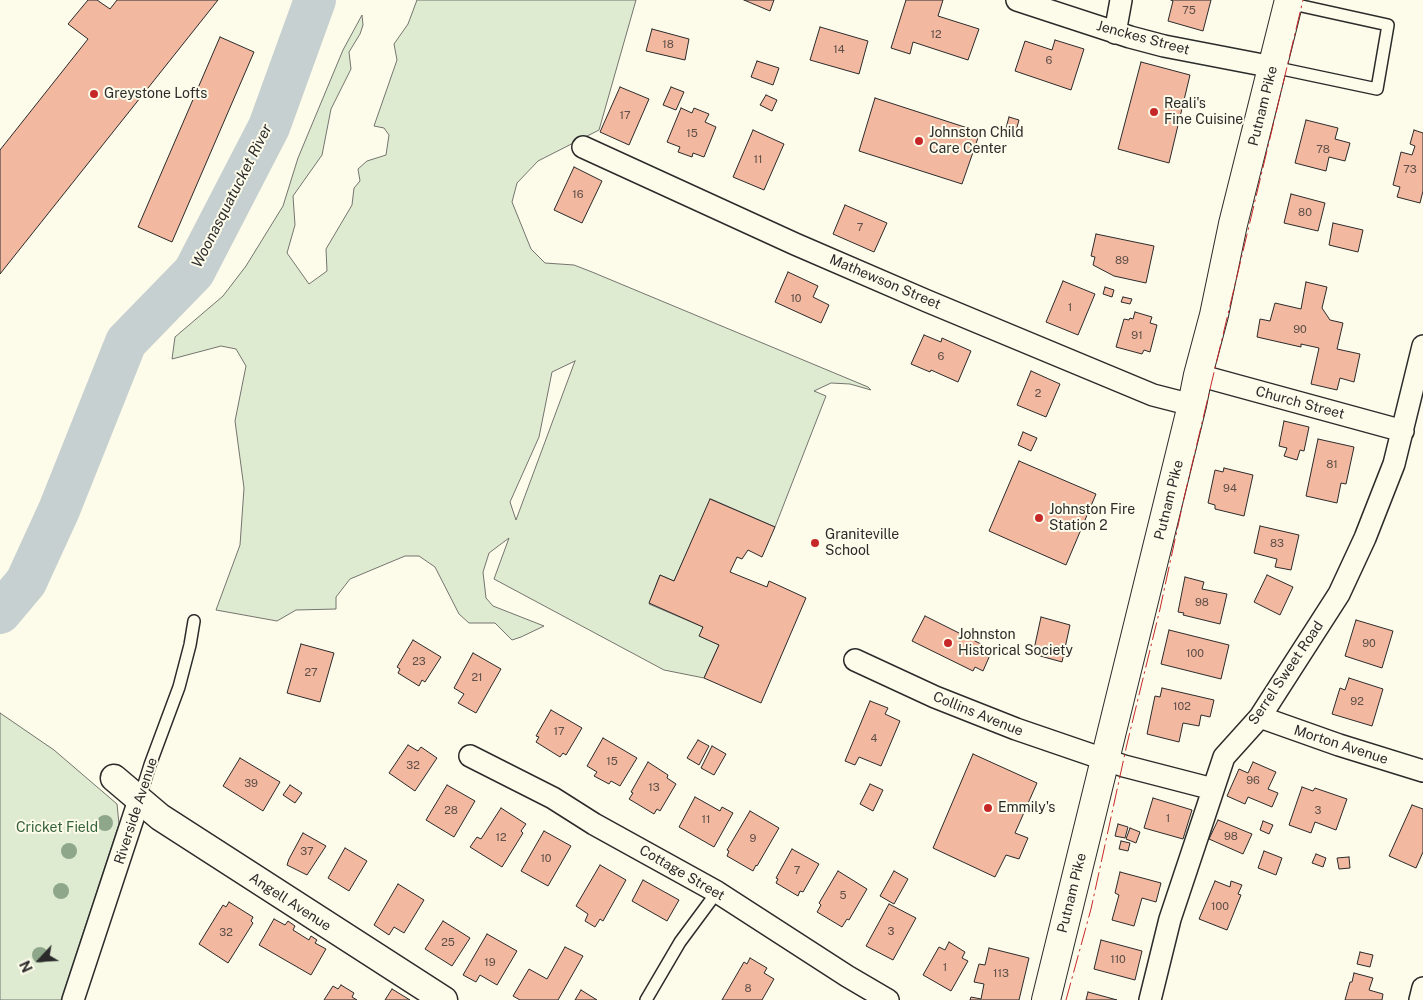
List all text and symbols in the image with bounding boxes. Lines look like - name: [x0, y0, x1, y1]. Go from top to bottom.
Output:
- house number: 75: [1182, 4, 1196, 18]
- street label: Jenckes Street: [1095, 17, 1191, 59]
- house number: 12: [930, 28, 942, 42]
- house number: 18: [662, 38, 674, 52]
- house number: 14: [833, 43, 845, 57]
- house number: 6: [1046, 54, 1052, 68]
- street label: Putnam Pike: [1245, 64, 1281, 148]
- place label: Greystone Lofts: [104, 86, 207, 102]
- marker: Greystone Lofts: [88, 88, 100, 100]
- place label: Reali's Fine Cuisine: [1164, 96, 1243, 128]
- marker: Reali's Fine Cuisine: [1148, 106, 1160, 118]
- house number: 17: [619, 109, 631, 123]
- water label: Woonasquatucket River: [188, 121, 276, 271]
- place label: Johnston Child Care Center: [929, 125, 1024, 158]
- house number: 15: [686, 127, 698, 141]
- marker: Johnston Child Care Center: [913, 135, 925, 147]
- house number: 78: [1316, 143, 1330, 157]
- house number: 11: [754, 153, 762, 167]
- house number: 73: [1403, 163, 1417, 177]
- house number: 16: [572, 188, 584, 202]
- house number: 80: [1298, 206, 1312, 220]
- house number: 7: [857, 221, 863, 235]
- street label: Mathewson Street: [827, 251, 943, 313]
- house number: 89: [1115, 254, 1129, 268]
- house number: 10: [790, 292, 802, 306]
- house number: 1: [1068, 301, 1072, 315]
- house number: 90: [1293, 323, 1307, 337]
- house number: 91: [1131, 329, 1143, 343]
- house number: 6: [938, 350, 944, 364]
- street label: Church Street: [1254, 383, 1346, 423]
- house number: 2: [1035, 387, 1041, 401]
- street label: Putnam Pike: [1151, 458, 1187, 542]
- house number: 81: [1326, 458, 1338, 472]
- house number: 94: [1223, 482, 1237, 496]
- place label: Johnston Fire Station 2: [1049, 502, 1135, 534]
- marker: Johnston Fire Station 2: [1033, 512, 1045, 524]
- place label: Graniteville School: [825, 527, 899, 560]
- marker: Graniteville School: [809, 537, 821, 549]
- house number: 83: [1270, 537, 1284, 551]
- house number: 98: [1195, 596, 1209, 610]
- street label: Serrel Sweet Road: [1245, 618, 1327, 728]
- place label: Johnston Historical Society: [958, 627, 1073, 660]
- marker: Johnston Historical Society: [942, 637, 954, 649]
- house number: 90: [1362, 637, 1376, 651]
- house number: 100: [1186, 647, 1204, 661]
- house number: 23: [412, 655, 426, 669]
- house number: 27: [304, 666, 318, 680]
- house number: 21: [471, 671, 483, 685]
- street label: Collins Avenue: [930, 688, 1026, 740]
- house number: 92: [1350, 695, 1364, 709]
- house number: 102: [1173, 700, 1191, 714]
- street label: Morton Avenue: [1292, 722, 1390, 768]
- house number: 17: [553, 725, 565, 739]
- house number: 4: [871, 732, 877, 746]
- street label: Riverside Avenue: [111, 755, 161, 867]
- house number: 15: [606, 755, 618, 769]
- house number: 32: [406, 759, 420, 773]
- house number: 96: [1246, 774, 1260, 788]
- house number: 39: [244, 777, 258, 791]
- house number: 13: [648, 781, 660, 795]
- place label: Emmily's: [998, 800, 1055, 816]
- marker: Emmily's: [982, 802, 994, 814]
- house number: 28: [444, 804, 458, 818]
- house number: 3: [1315, 804, 1321, 818]
- house number: 1: [1166, 812, 1170, 826]
- house number: 11: [702, 813, 710, 827]
- park label: Cricket Field: [16, 820, 98, 836]
- house number: 98: [1224, 830, 1238, 844]
- house number: 12: [495, 831, 507, 845]
- house number: 9: [750, 832, 756, 846]
- street label: Cottage Street: [636, 842, 728, 904]
- house number: 37: [300, 845, 314, 859]
- street label: Putnam Pike: [1054, 851, 1090, 935]
- house number: 10: [540, 852, 552, 866]
- house number: 7: [794, 864, 800, 878]
- street label: Angell Avenue: [246, 869, 334, 935]
- house number: 5: [839, 889, 847, 903]
- house number: 100: [1211, 900, 1229, 914]
- house number: 3: [888, 925, 894, 939]
- house number: 32: [219, 926, 233, 940]
- north arrow: [15, 935, 65, 985]
- house number: 25: [441, 936, 455, 950]
- house number: 110: [1110, 953, 1126, 967]
- house number: 19: [484, 956, 496, 970]
- text: N: [17, 958, 36, 975]
- house number: 1: [943, 961, 947, 975]
- house number: 113: [993, 967, 1009, 981]
- house number: 8: [744, 982, 752, 996]

